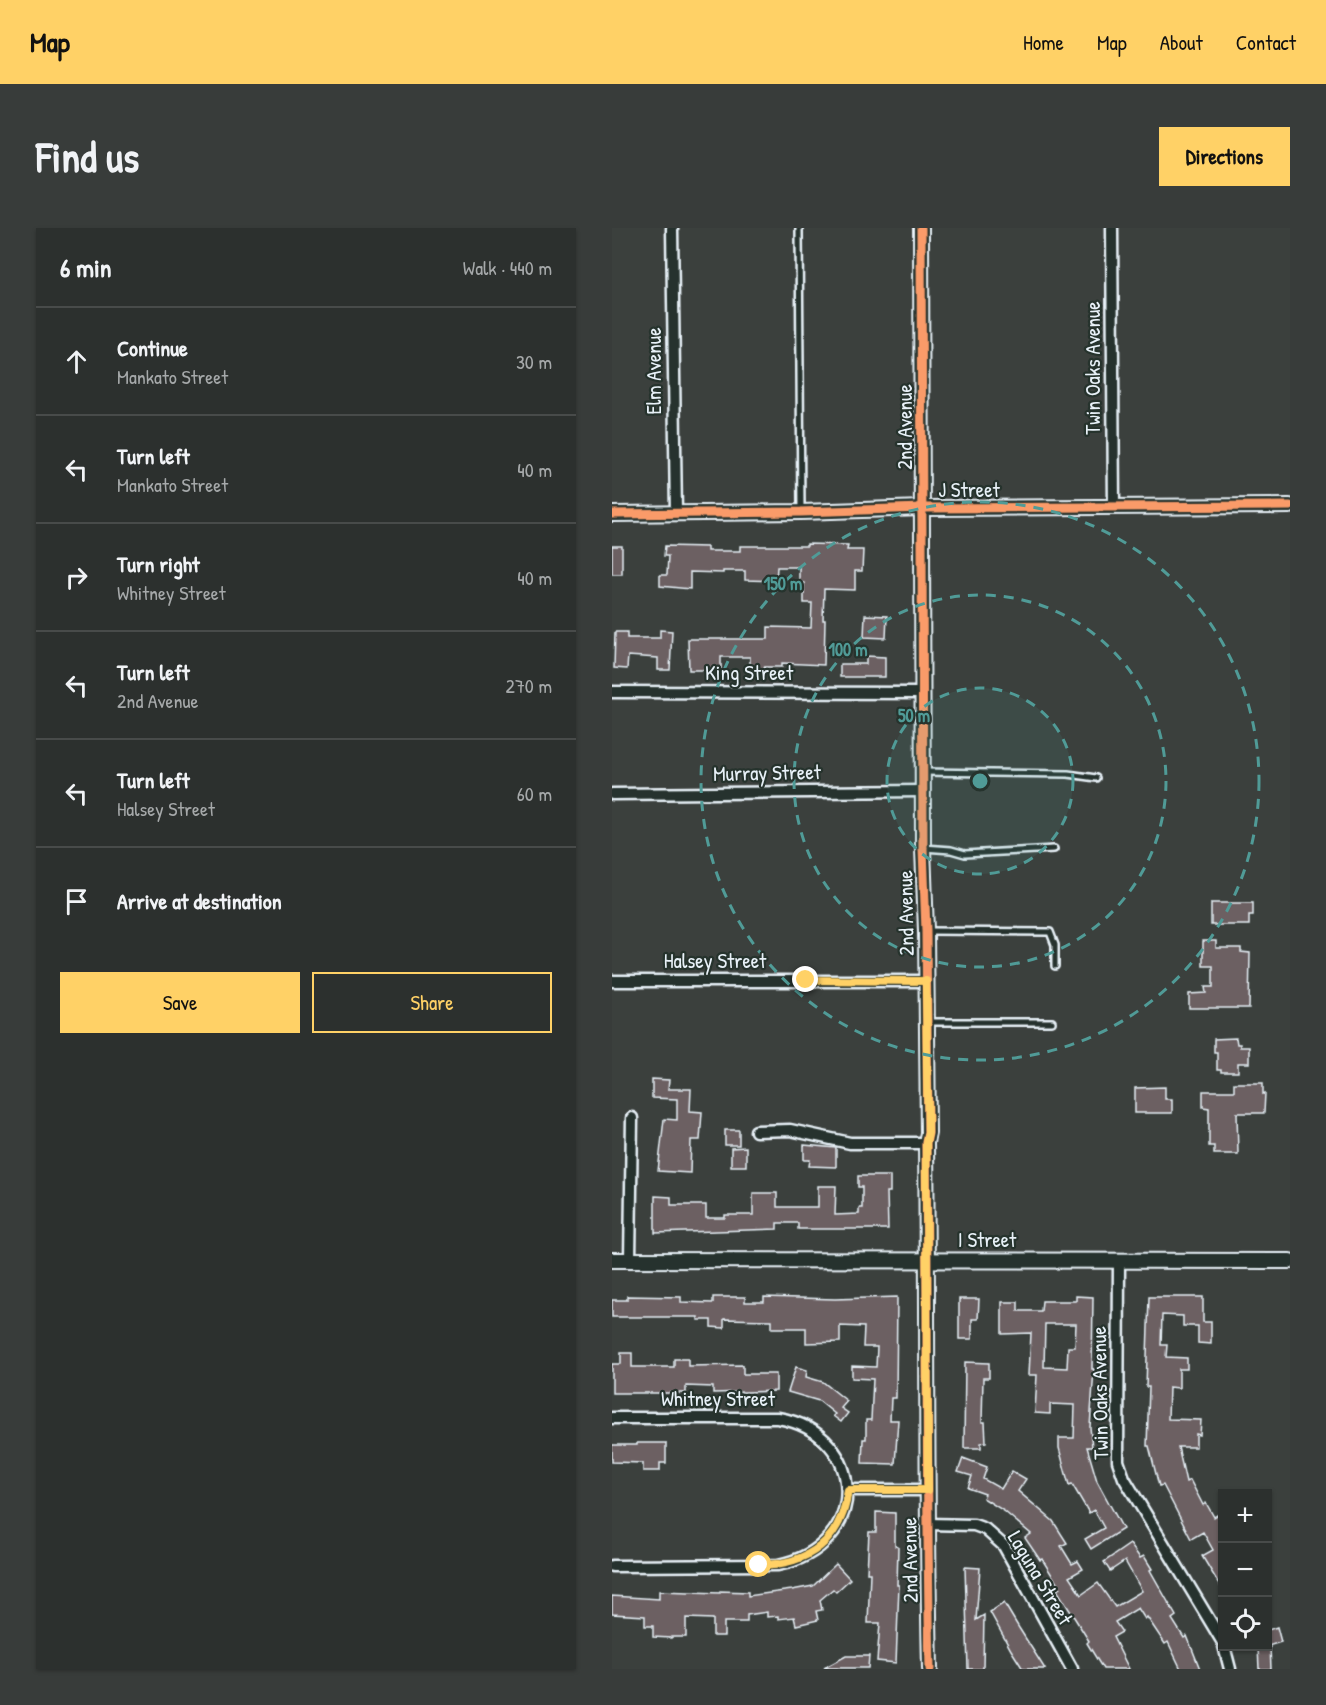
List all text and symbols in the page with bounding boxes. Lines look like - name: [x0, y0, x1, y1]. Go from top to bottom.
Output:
- text: Map: [30, 23, 70, 61]
- text: Home: [1023, 28, 1064, 57]
- text: Map: [1097, 28, 1127, 57]
- text: About: [1160, 28, 1203, 57]
- text: Contact: [1236, 28, 1296, 57]
- button: Directions: [1159, 127, 1290, 186]
- text: Find us: [36, 128, 139, 185]
- text: 6 min: [60, 250, 112, 285]
- text: Walk · 440 m: [463, 254, 552, 281]
- street label: Twin Oaks Avenue: [1078, 301, 1107, 435]
- street label: Elm Avenue: [639, 327, 668, 415]
- text: Continue: [117, 333, 188, 363]
- icon: ahead: [60, 345, 93, 378]
- text: 30 m: [516, 348, 552, 375]
- text: Mankato Street: [117, 363, 228, 390]
- street label: 2nd Avenue: [890, 384, 919, 470]
- text: Turn left: [117, 441, 190, 471]
- icon: left: [60, 453, 93, 486]
- text: 40 m: [517, 456, 552, 483]
- text: Mankato Street: [117, 471, 228, 498]
- street label: J Street: [938, 475, 1001, 504]
- text: Turn right: [117, 549, 200, 579]
- icon: right: [60, 561, 93, 594]
- text: 40 m: [517, 564, 552, 591]
- text: 150 m: [764, 571, 802, 596]
- text: Whitney Street: [117, 579, 226, 606]
- text: 100 m: [828, 637, 868, 662]
- text: Turn left: [117, 657, 190, 687]
- street label: King Street: [705, 658, 794, 687]
- icon: left: [60, 669, 93, 702]
- text: 270 m: [506, 672, 552, 699]
- text: 2nd Avenue: [117, 687, 199, 714]
- text: 50 m: [898, 703, 930, 728]
- street label: Murray Street: [713, 757, 822, 788]
- text: Turn left: [117, 765, 190, 795]
- centre of rings: [970, 771, 990, 791]
- icon: left: [60, 777, 93, 810]
- text: 60 m: [517, 780, 552, 807]
- text: Halsey Street: [117, 795, 215, 822]
- street label: 2nd Avenue: [890, 870, 921, 956]
- icon: arrive: [60, 885, 93, 918]
- text: Arrive at destination: [117, 886, 282, 916]
- street label: Halsey Street: [664, 946, 767, 975]
- route end: [792, 966, 818, 992]
- button: Save: [60, 972, 300, 1033]
- button: Share: [312, 972, 552, 1033]
- street label: I Street: [958, 1225, 1017, 1254]
- street label: Twin Oaks Avenue: [1084, 1326, 1115, 1460]
- street label: Whitney Street: [661, 1384, 776, 1413]
- map controls: [1218, 1489, 1272, 1651]
- button: +: [1218, 1489, 1272, 1543]
- street label: 2nd Avenue: [894, 1517, 925, 1603]
- street label: Laguna Street: [1001, 1525, 1080, 1631]
- button: −: [1218, 1543, 1272, 1597]
- route start: [745, 1551, 771, 1577]
- button: locate: [1218, 1597, 1272, 1651]

